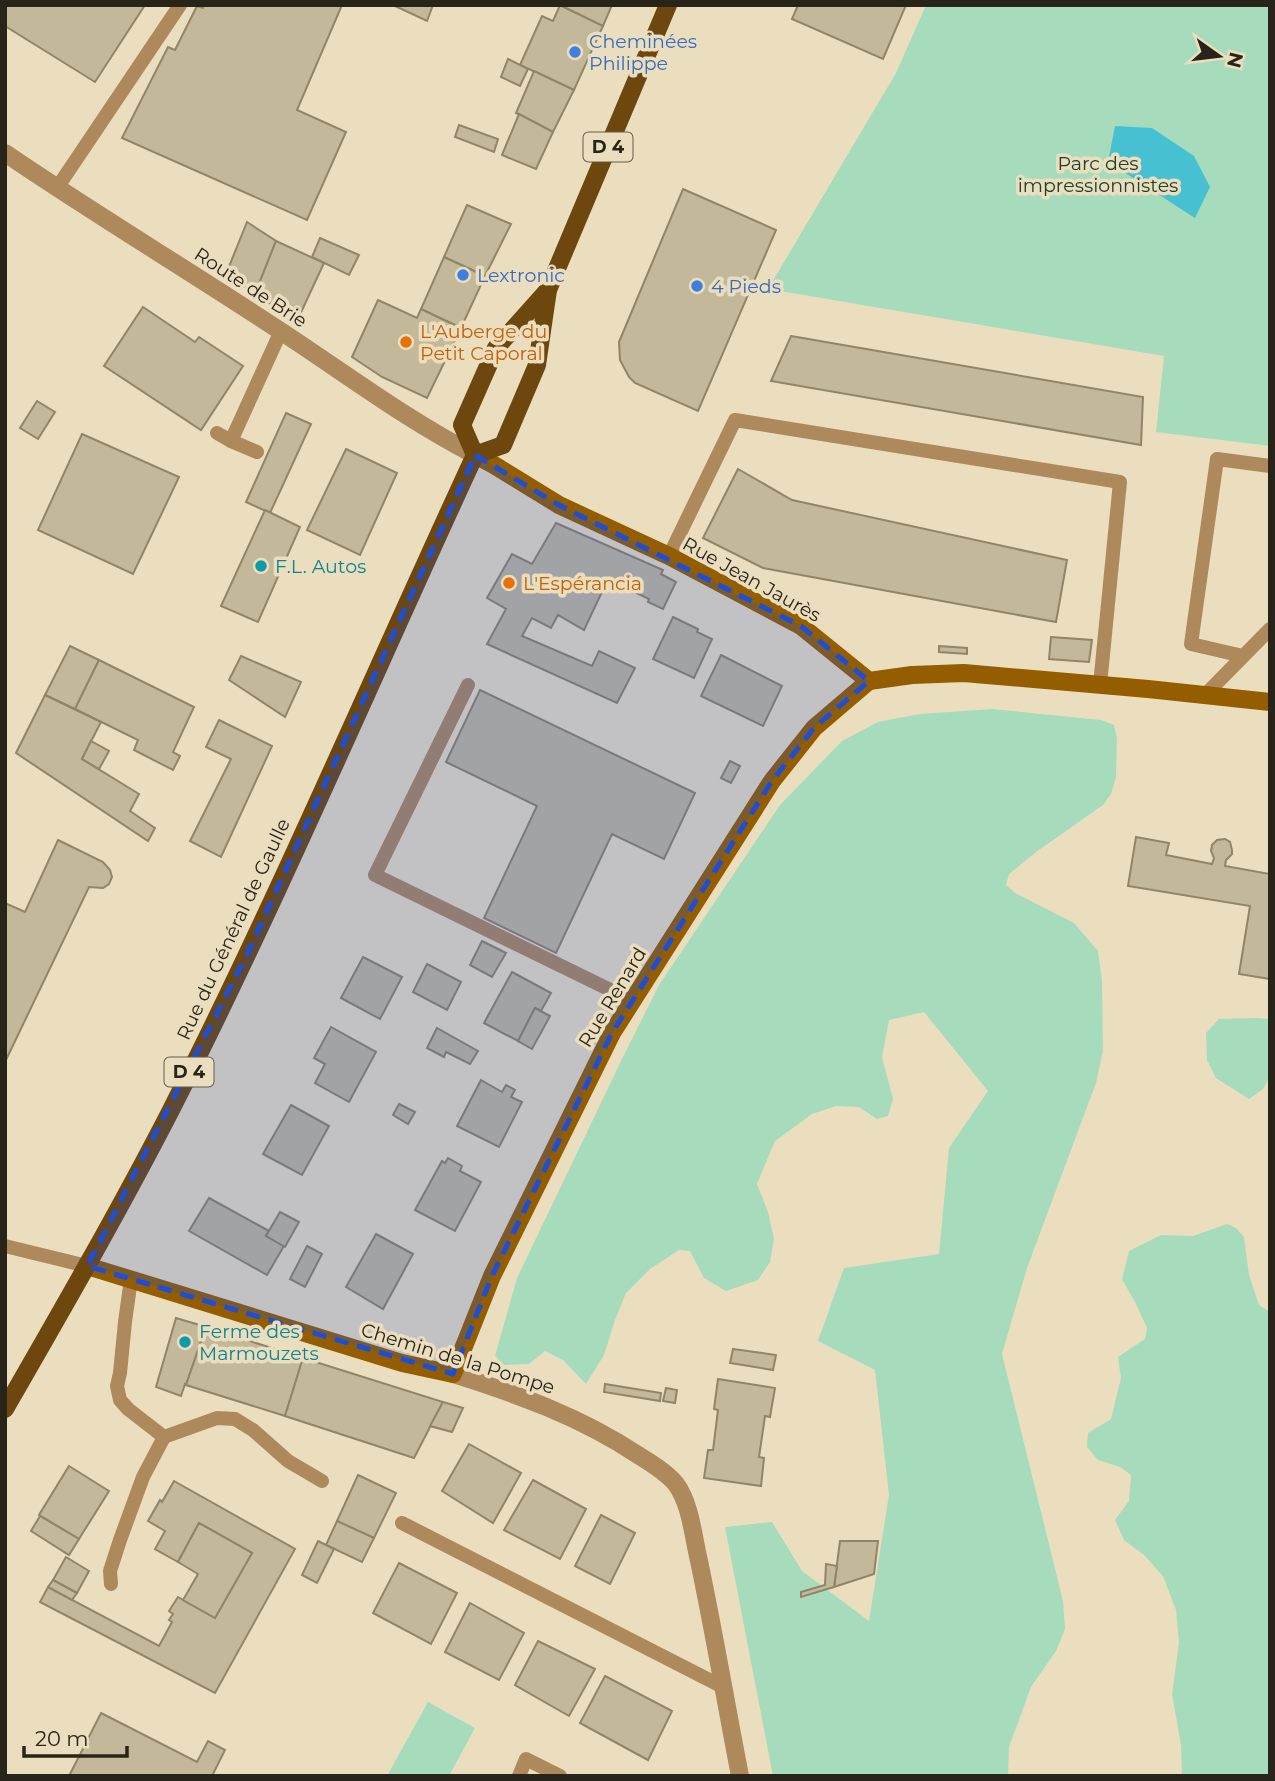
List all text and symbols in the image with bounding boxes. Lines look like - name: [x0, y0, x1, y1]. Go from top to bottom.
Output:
- north arrow: [1184, 21, 1254, 91]
- place label: Cheminées Philippe: [589, 30, 697, 75]
- marker: Cheminées Philippe: [567, 44, 583, 60]
- text: N: [1222, 50, 1248, 70]
- road number: D 4: [584, 132, 632, 162]
- park label: Parc des impressionnistes: [1018, 152, 1178, 197]
- street label: Route de Brie: [190, 242, 311, 332]
- place label: Lextronic: [477, 264, 565, 287]
- marker: Lextronic: [455, 267, 471, 283]
- place label: 4 Pieds: [711, 275, 781, 298]
- marker: 4 Pieds: [689, 278, 705, 294]
- place label: L'Auberge du Petit Caporal: [420, 320, 547, 365]
- marker: L'Auberge du Petit Caporal: [398, 334, 414, 350]
- street label: Rue Jean Jaurès: [679, 532, 825, 627]
- place label: F.L. Autos: [275, 555, 366, 578]
- marker: F.L. Autos: [253, 558, 269, 574]
- place label: L'Espérancia: [523, 572, 642, 595]
- marker: L'Espérancia: [501, 575, 517, 591]
- street label: Rue du Général de Gaulle: [172, 815, 295, 1044]
- street label: Rue Renard: [574, 943, 651, 1051]
- road number: D 4: [164, 1058, 214, 1086]
- street label: Chemin de la Pompe: [358, 1318, 557, 1399]
- place label: Ferme des Marmouzets: [199, 1320, 319, 1365]
- marker: Ferme des Marmouzets: [177, 1334, 193, 1350]
- scale bar: [24, 1714, 128, 1758]
- text: 20 m: [35, 1726, 89, 1751]

